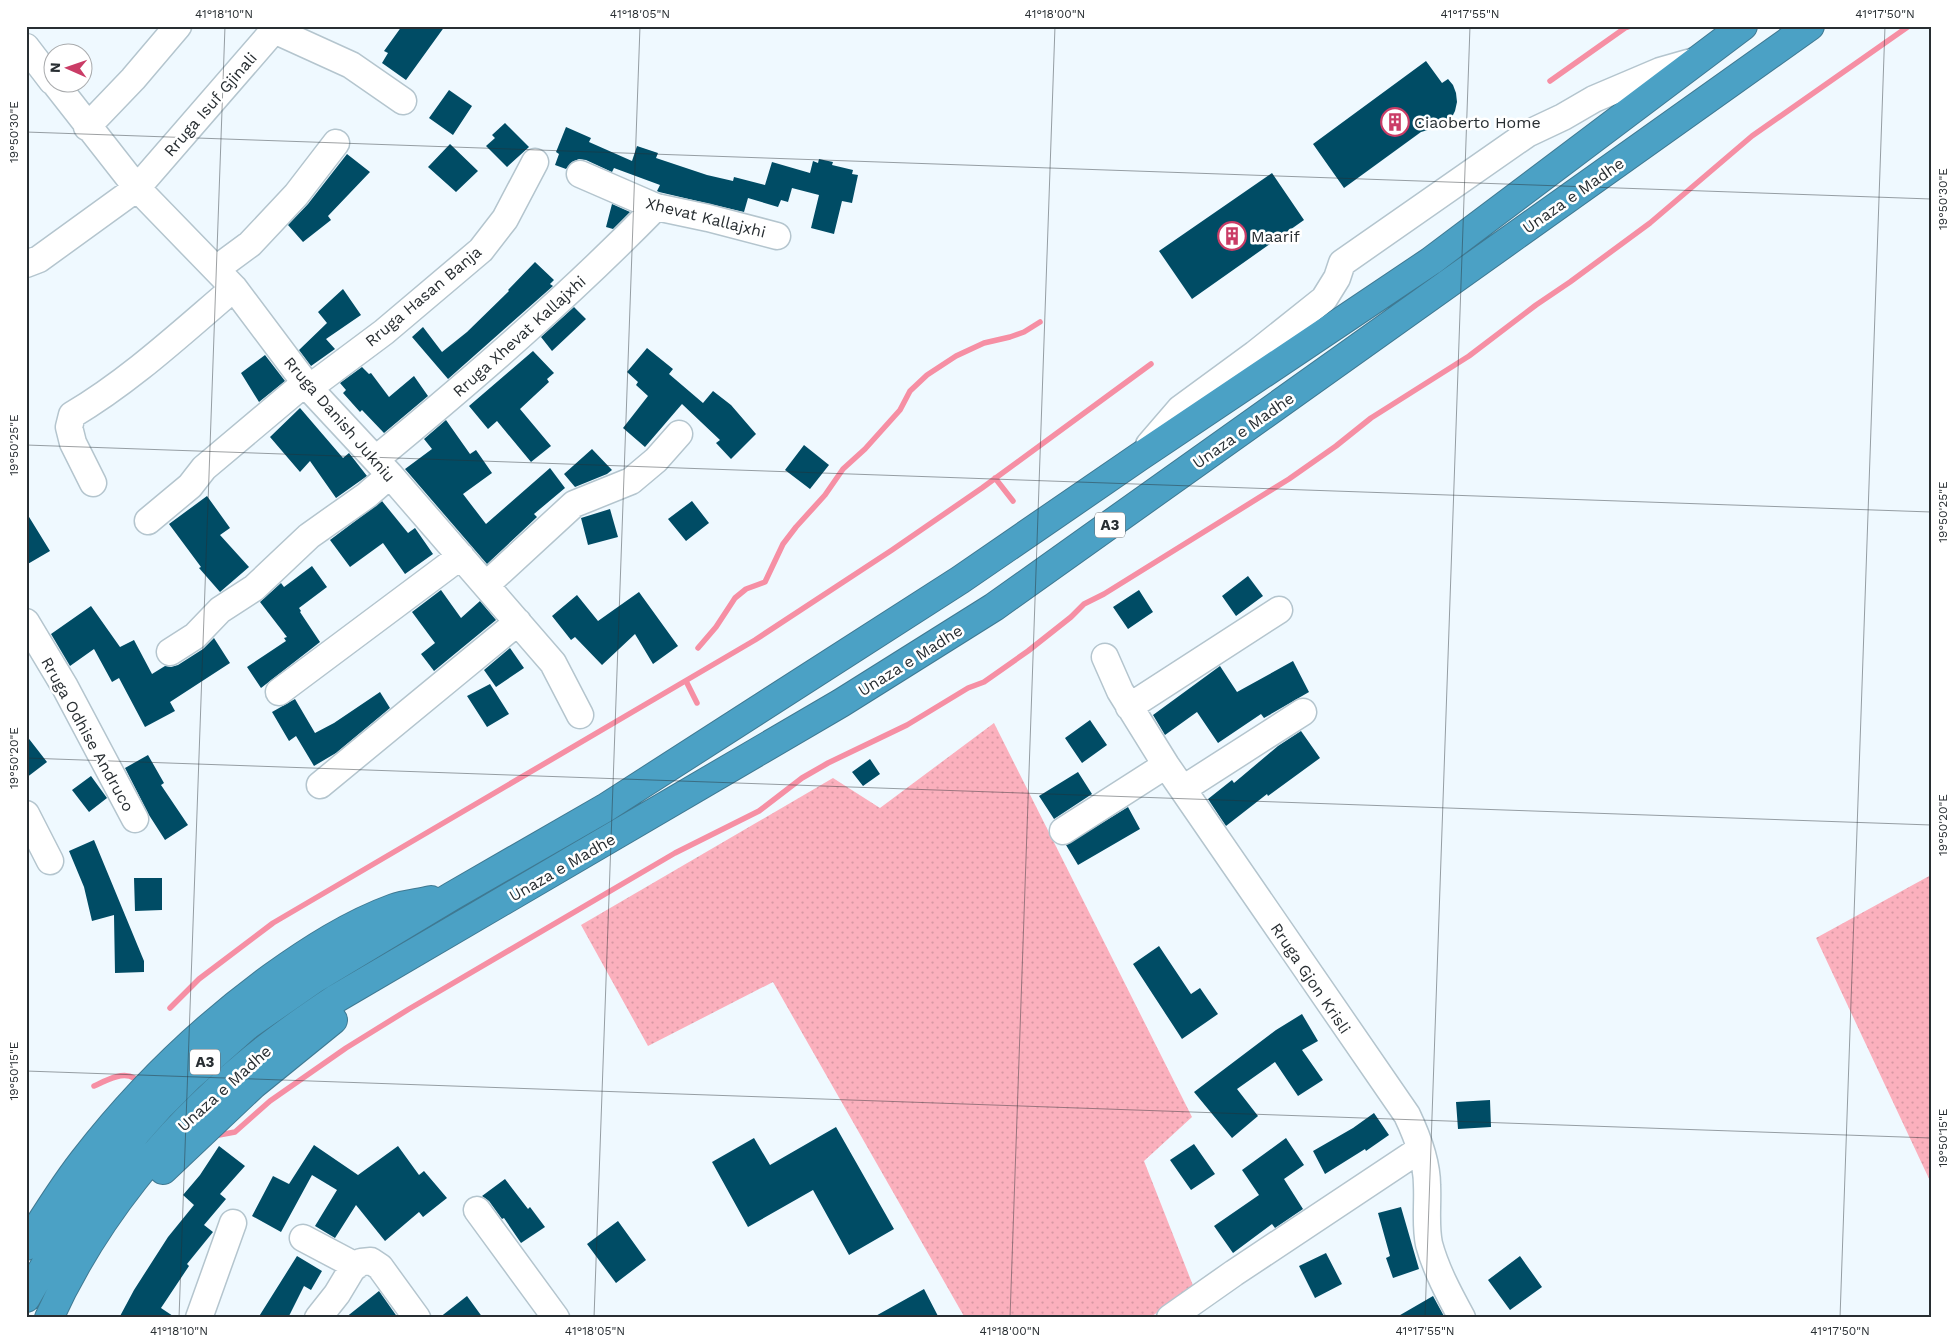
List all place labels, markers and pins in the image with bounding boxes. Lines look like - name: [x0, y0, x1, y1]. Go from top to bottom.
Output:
- building icon: Ciaoberto Home: [1380, 107, 1410, 137]
- place label: Ciaoberto Home: [1414, 113, 1541, 132]
- building icon: Maarif: [1217, 221, 1247, 251]
- place label: Maarif: [1251, 227, 1300, 246]

